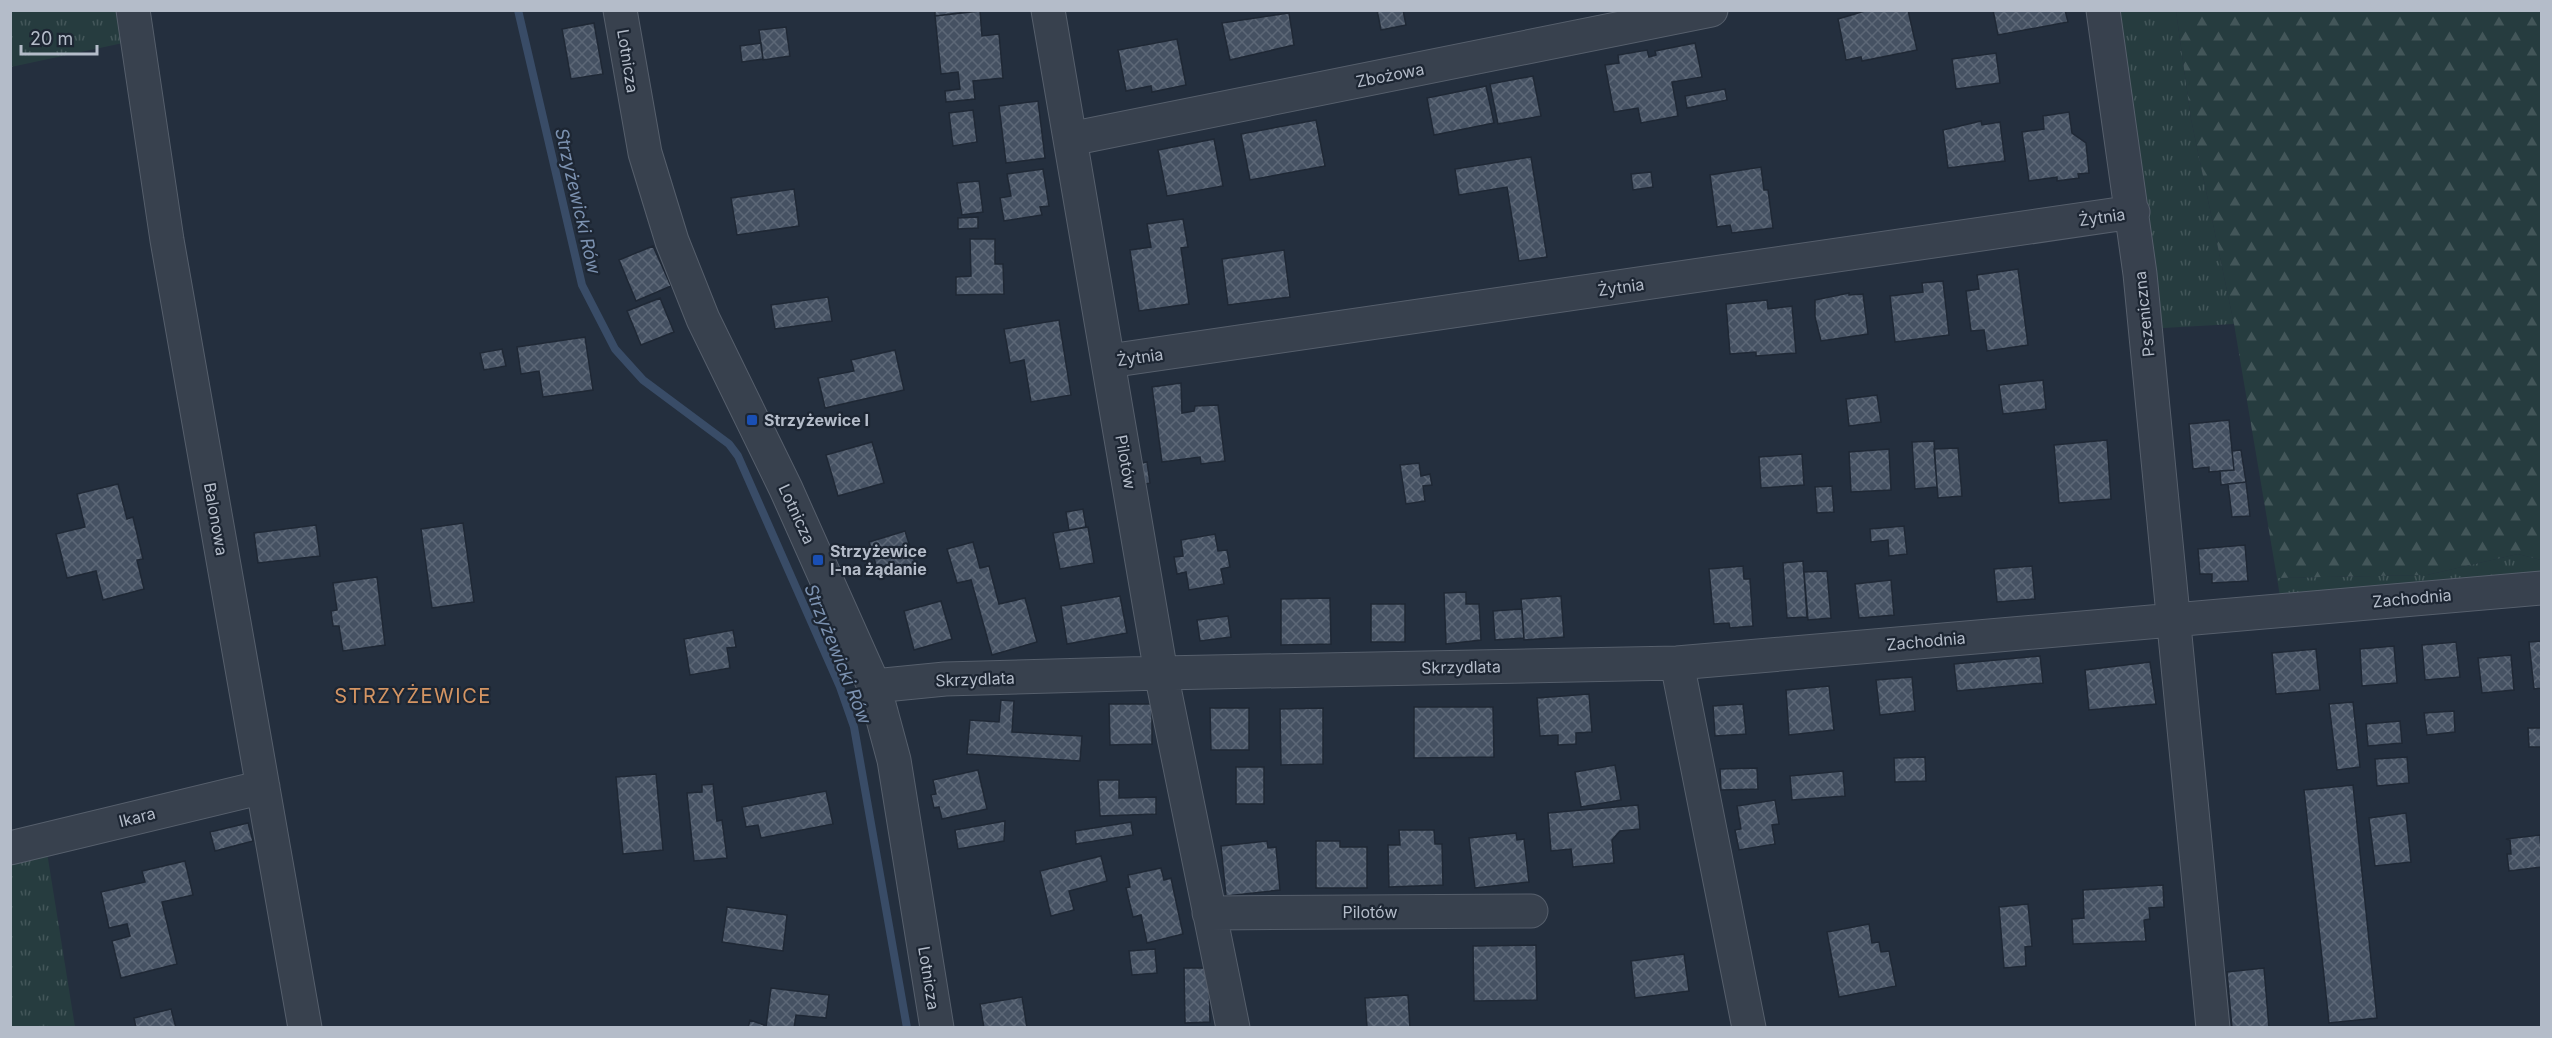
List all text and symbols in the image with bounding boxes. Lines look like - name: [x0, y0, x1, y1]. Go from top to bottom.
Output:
- scale bar: [21, 18, 98, 56]
- text: 20 m: [30, 28, 73, 49]
- street label: Lotnicza: [613, 28, 643, 94]
- street label: Zbożowa: [1354, 59, 1426, 91]
- water label: Strzyżewicki Rów: [551, 126, 605, 276]
- street label: Żytnia: [2077, 204, 2127, 230]
- street label: Pszeniczna: [2130, 270, 2158, 358]
- street label: Żytnia: [1596, 274, 1646, 300]
- street label: Żytnia: [1115, 344, 1165, 370]
- place label: Strzyżewice I: [764, 410, 869, 430]
- marker: Strzyżewice I: [745, 413, 759, 427]
- street label: Pilotów: [1111, 433, 1141, 491]
- street label: Balonowa: [200, 481, 232, 557]
- street label: Lotnicza: [774, 481, 820, 547]
- place label: Strzyżewice I-na żądanie: [830, 541, 927, 579]
- marker: Strzyżewice I-na żądanie: [811, 553, 825, 567]
- water label: Strzyżewicki Rów: [800, 581, 876, 727]
- street label: Zachodnia: [2372, 585, 2452, 611]
- street label: Zachodnia: [1886, 628, 1966, 654]
- street label: Skrzydlata: [1421, 656, 1501, 678]
- street label: Skrzydlata: [935, 668, 1015, 690]
- district label: STRZYŻEWICE: [334, 683, 492, 708]
- street label: Ikara: [117, 803, 157, 831]
- street label: Pilotów: [1342, 902, 1398, 922]
- street label: Lotnicza: [914, 945, 944, 1011]

